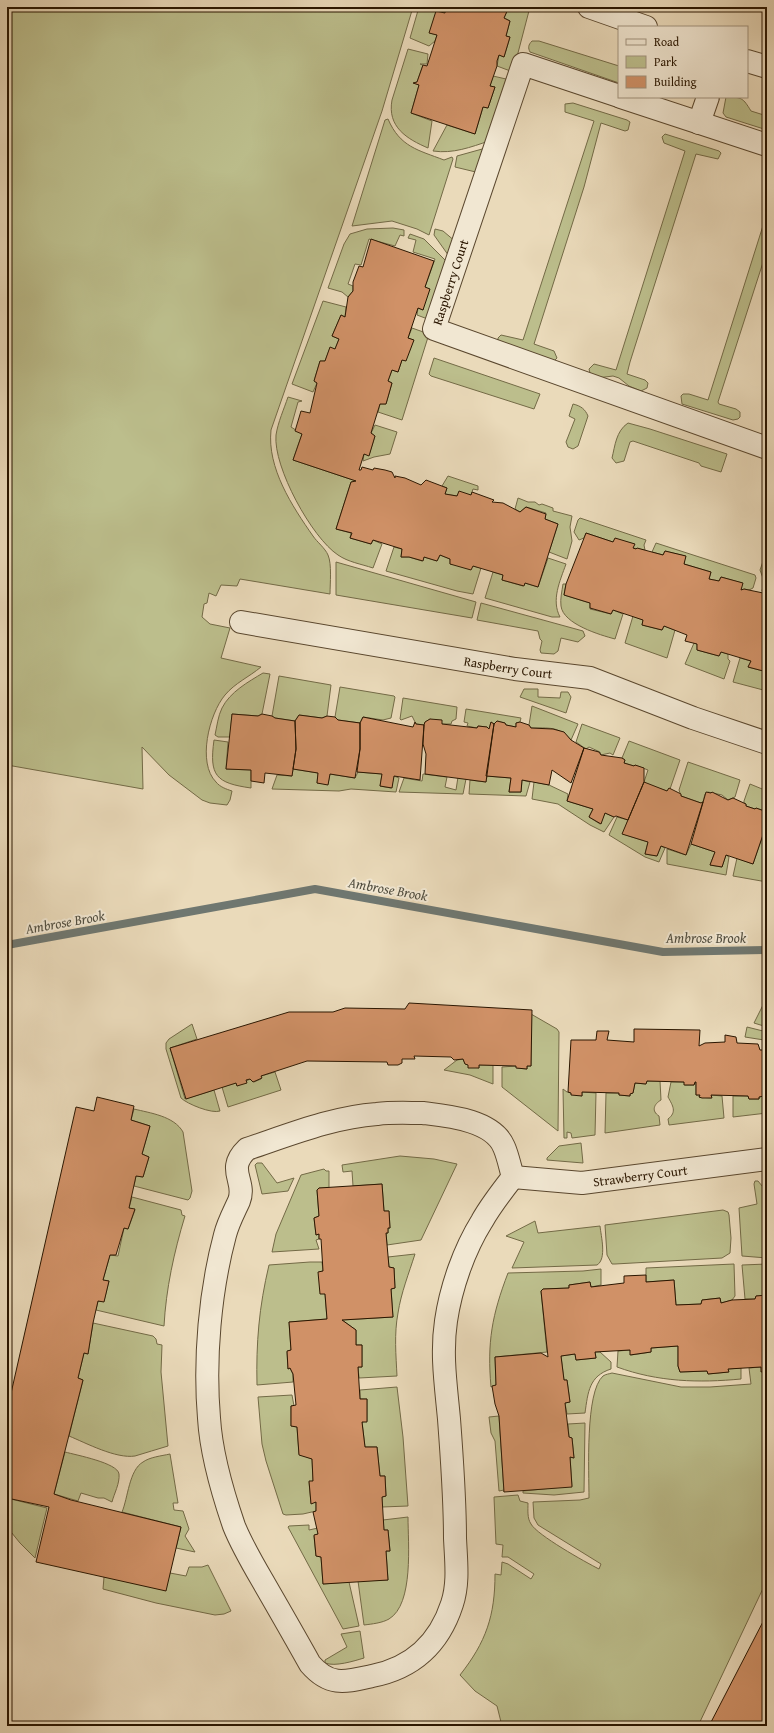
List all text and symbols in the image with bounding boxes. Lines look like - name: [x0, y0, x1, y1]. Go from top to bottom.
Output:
- legend: [618, 26, 748, 98]
- text: Road: [654, 33, 680, 50]
- text: Park: [654, 53, 678, 70]
- text: Building: [654, 73, 697, 90]
- street label: Raspberry Court: [428, 236, 473, 328]
- street label: Raspberry Court: [462, 651, 554, 683]
- water label: Ambrose Brook: [346, 872, 430, 906]
- water label: Ambrose Brook: [23, 905, 107, 939]
- water label: Ambrose Brook: [665, 928, 747, 948]
- street label: Strawberry Court: [592, 1160, 689, 1191]

